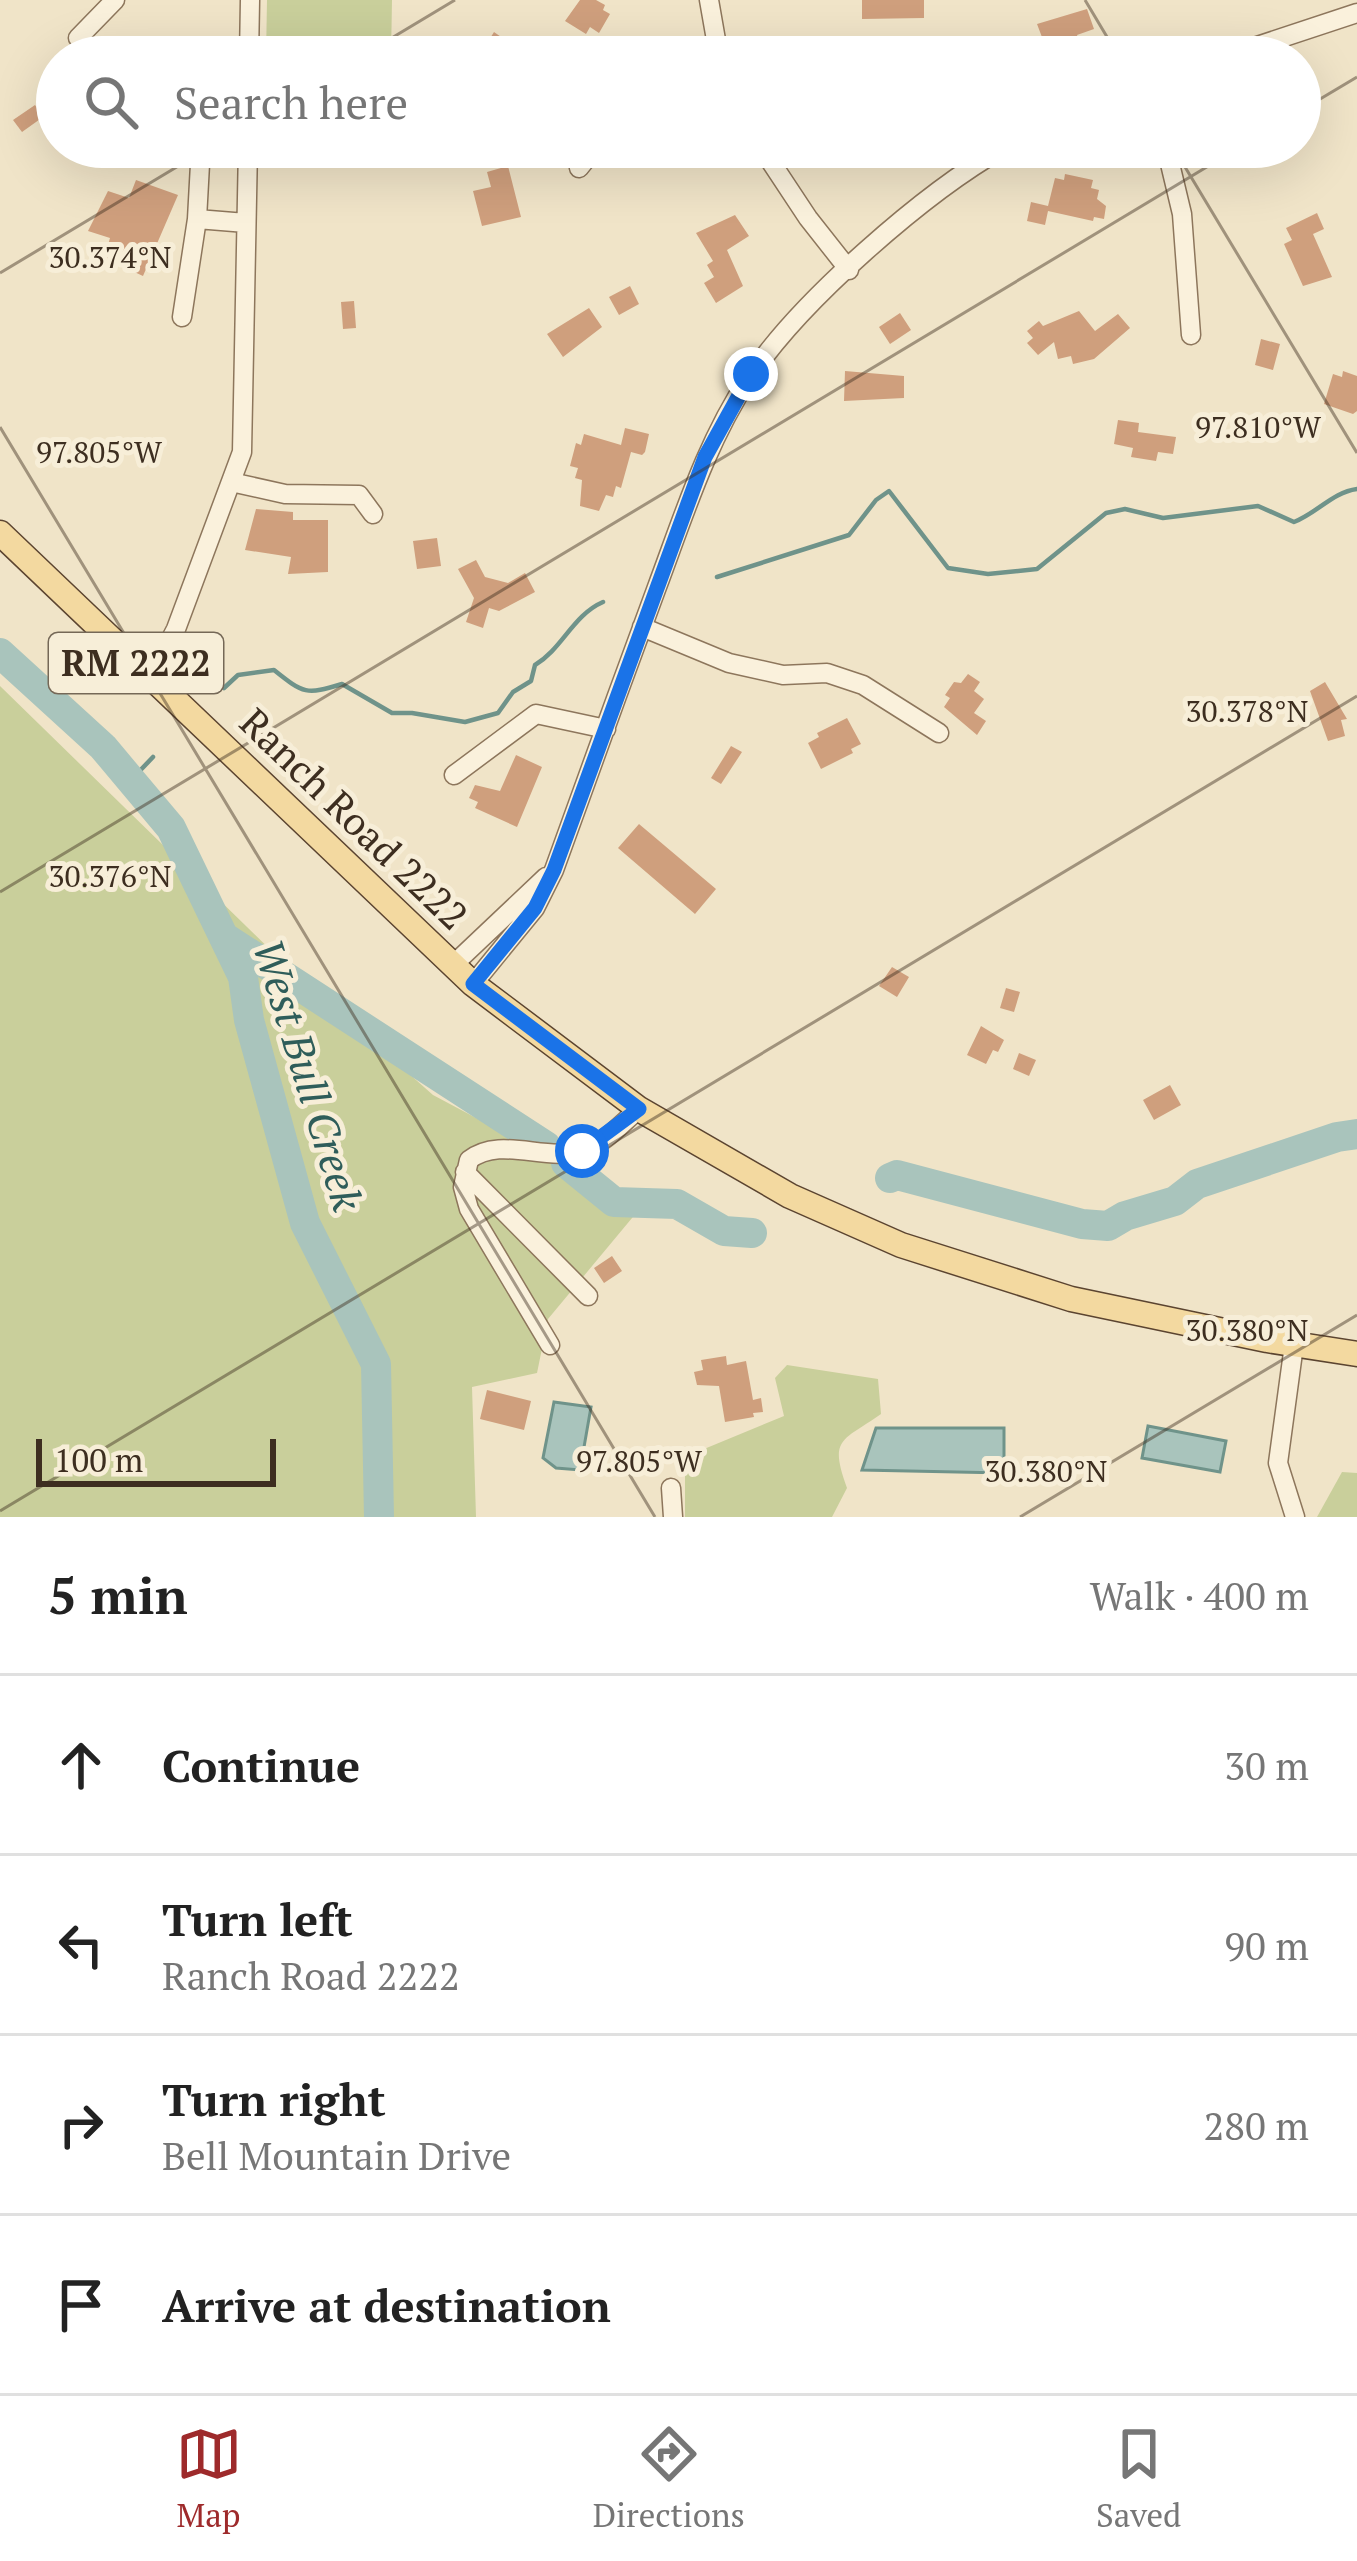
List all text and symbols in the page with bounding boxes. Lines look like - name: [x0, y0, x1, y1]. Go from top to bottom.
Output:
- search box: [36, 36, 1321, 168]
- icon: search: [78, 69, 144, 135]
- text: Search here: [174, 72, 408, 132]
- text: 30.374°N: [49, 237, 172, 277]
- route end: [724, 347, 778, 401]
- text: 97.810°W: [1195, 407, 1322, 447]
- text: 97.805°W: [36, 432, 163, 472]
- road number: RM 2222: [49, 633, 223, 693]
- text: 30.378°N: [1186, 691, 1309, 731]
- street label: Ranch Road 2222: [229, 696, 480, 940]
- text: 30.376°N: [49, 856, 172, 896]
- water label: West Bull Creek: [241, 932, 377, 1218]
- route start: [555, 1124, 609, 1178]
- text: 30.380°N: [1186, 1310, 1309, 1350]
- scale bar: [36, 1433, 276, 1486]
- text: 100 m: [54, 1438, 143, 1481]
- text: 97.805°W: [576, 1441, 703, 1481]
- text: 30.380°N: [985, 1451, 1108, 1491]
- text: 5 min: [48, 1561, 188, 1629]
- text: Walk · 400 m: [1090, 1569, 1309, 1621]
- icon: ahead: [48, 1732, 114, 1798]
- text: Continue: [162, 1735, 360, 1795]
- text: 30 m: [1224, 1739, 1309, 1791]
- text: Turn left: [162, 1889, 353, 1949]
- icon: left: [48, 1912, 114, 1978]
- text: 90 m: [1224, 1919, 1309, 1971]
- text: Ranch Road 2222: [162, 1949, 460, 2001]
- text: Turn right: [162, 2069, 386, 2129]
- icon: right: [48, 2092, 114, 2158]
- text: 280 m: [1204, 2099, 1309, 2151]
- text: Bell Mountain Drive: [162, 2129, 511, 2181]
- icon: arrive: [48, 2272, 114, 2338]
- text: Arrive at destination: [162, 2275, 611, 2335]
- tab: Map: [176, 2421, 242, 2536]
- tab: Directions: [593, 2421, 745, 2536]
- tab: Saved: [1096, 2421, 1181, 2536]

